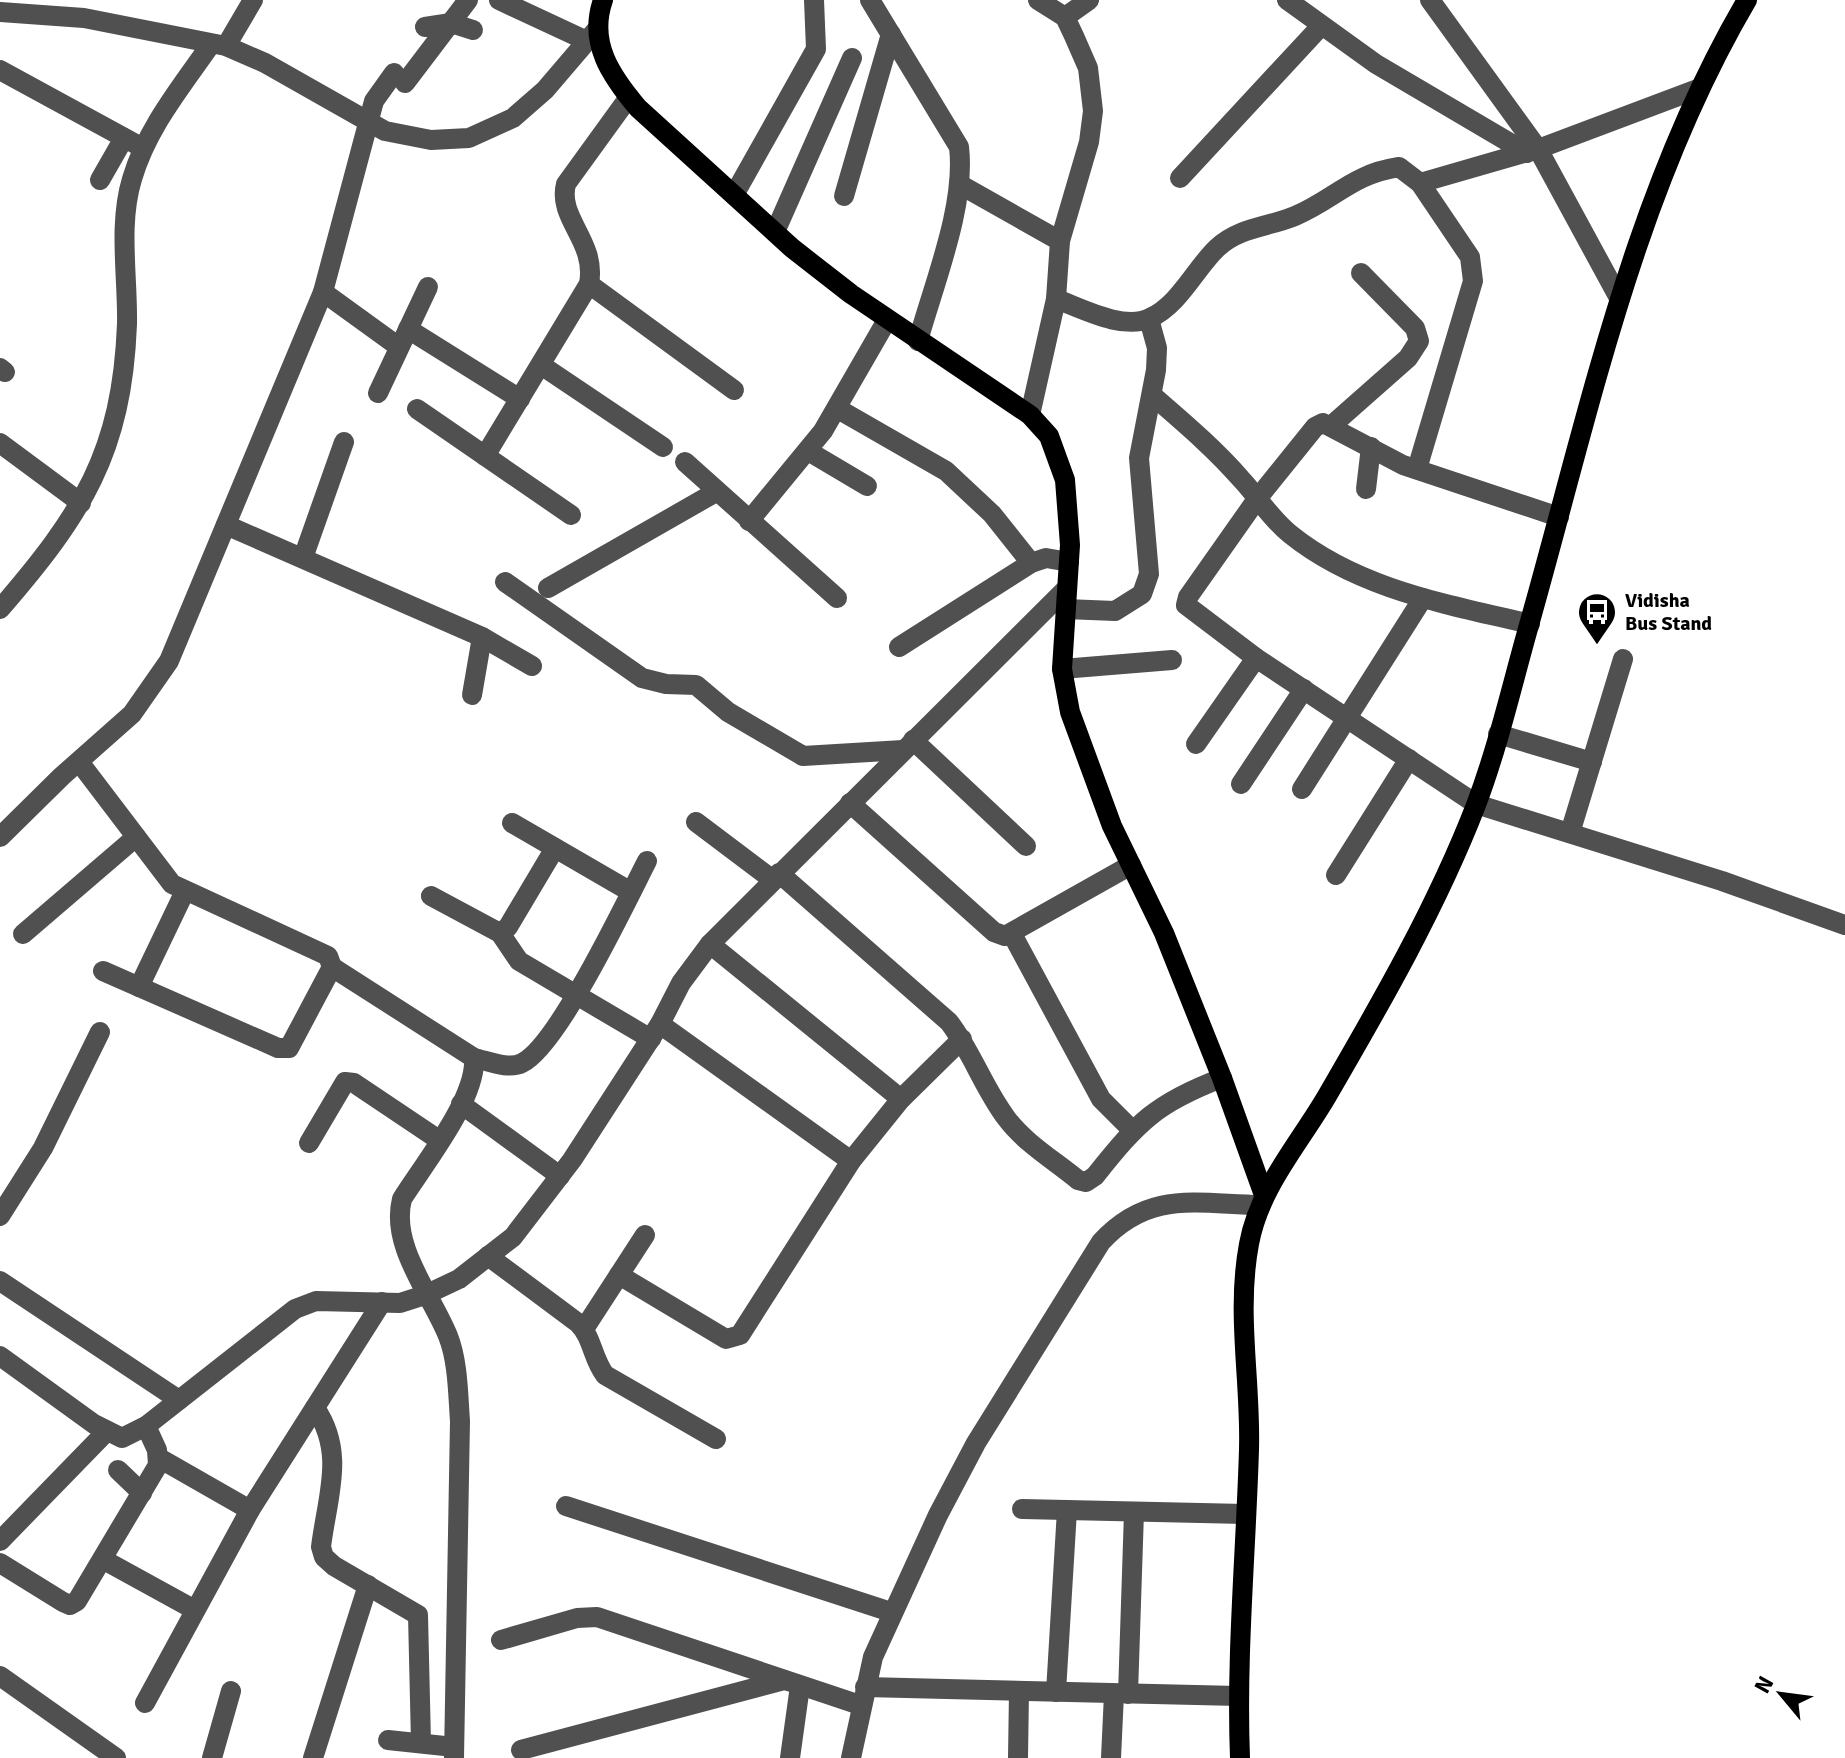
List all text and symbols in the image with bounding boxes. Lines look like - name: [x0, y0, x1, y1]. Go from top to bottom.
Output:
- place label: Vidisha Bus Stand: [1625, 588, 1712, 636]
- bus stop icon: Vidisha Bus Stand: [1576, 591, 1618, 646]
- north arrow: [1741, 1654, 1821, 1734]
- text: N: [1748, 1671, 1779, 1698]

